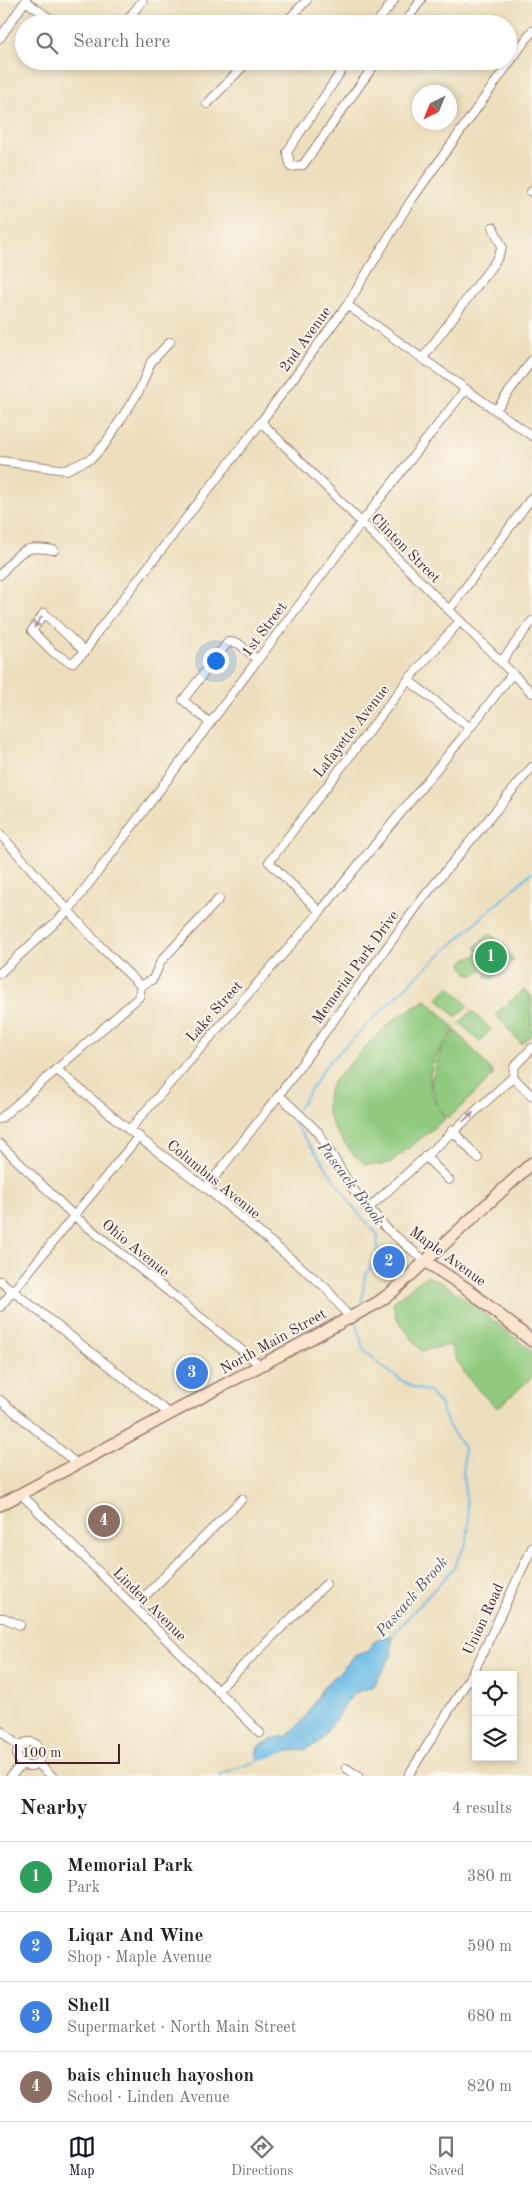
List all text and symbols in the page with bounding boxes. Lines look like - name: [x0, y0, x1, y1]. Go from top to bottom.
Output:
- search box: [15, 15, 517, 70]
- icon: search: [33, 29, 61, 57]
- text: Search here: [73, 33, 170, 52]
- north arrow: [412, 85, 457, 130]
- street label: 2nd Avenue: [278, 304, 335, 375]
- street label: Clinton Street: [367, 512, 442, 587]
- street label: 1st Street: [240, 600, 291, 660]
- one-way arrow: [33, 615, 43, 629]
- your location: [203, 648, 229, 674]
- street label: Lafayette Avenue: [312, 683, 393, 781]
- street label: Memorial Park Drive: [310, 908, 402, 1027]
- pin: 1: [475, 938, 507, 976]
- street label: Lake Street: [184, 979, 246, 1045]
- one-way arrow: [461, 1111, 474, 1122]
- street label: Columbus Avenue: [163, 1138, 263, 1222]
- water label: Pascack Brook: [313, 1139, 387, 1229]
- street label: Ohio Avenue: [98, 1218, 172, 1281]
- street label: Maple Avenue: [406, 1225, 488, 1290]
- pin: 2: [373, 1243, 405, 1281]
- street label: North Main Street: [218, 1307, 329, 1378]
- pin: 3: [176, 1354, 208, 1392]
- pin: 4: [88, 1502, 120, 1540]
- water label: Pascack Brook: [373, 1554, 451, 1641]
- street label: Linden Avenue: [109, 1566, 189, 1645]
- street label: Union Road: [461, 1581, 508, 1658]
- map controls: [472, 1671, 517, 1761]
- button: locate: [472, 1671, 517, 1716]
- button: layers: [472, 1716, 517, 1761]
- scale bar: [15, 1741, 120, 1764]
- text: 100 m: [22, 1746, 61, 1760]
- text: Nearby: [20, 1798, 88, 1819]
- text: 4 results: [452, 1801, 512, 1817]
- text: Memorial Park: [67, 1857, 193, 1876]
- text: 1: [31, 1869, 41, 1885]
- text: 380 m: [467, 1869, 512, 1885]
- text: Park: [67, 1880, 100, 1896]
- text: Liqar And Wine: [67, 1927, 203, 1946]
- text: 2: [31, 1939, 41, 1955]
- text: 590 m: [467, 1939, 512, 1955]
- text: Shop · Maple Avenue: [67, 1950, 212, 1966]
- text: Shell: [67, 1997, 110, 2016]
- text: 3: [31, 2009, 41, 2025]
- text: 680 m: [467, 2009, 512, 2025]
- text: Supermarket · North Main Street: [67, 2020, 296, 2036]
- text: bais chinuch hayoshon: [67, 2067, 254, 2086]
- text: 4: [31, 2079, 41, 2095]
- text: 820 m: [467, 2079, 512, 2095]
- text: School · Linden Avenue: [67, 2090, 230, 2106]
- tab: Map: [68, 2133, 96, 2180]
- tab: Directions: [231, 2133, 293, 2180]
- tab: Saved: [429, 2133, 464, 2180]

